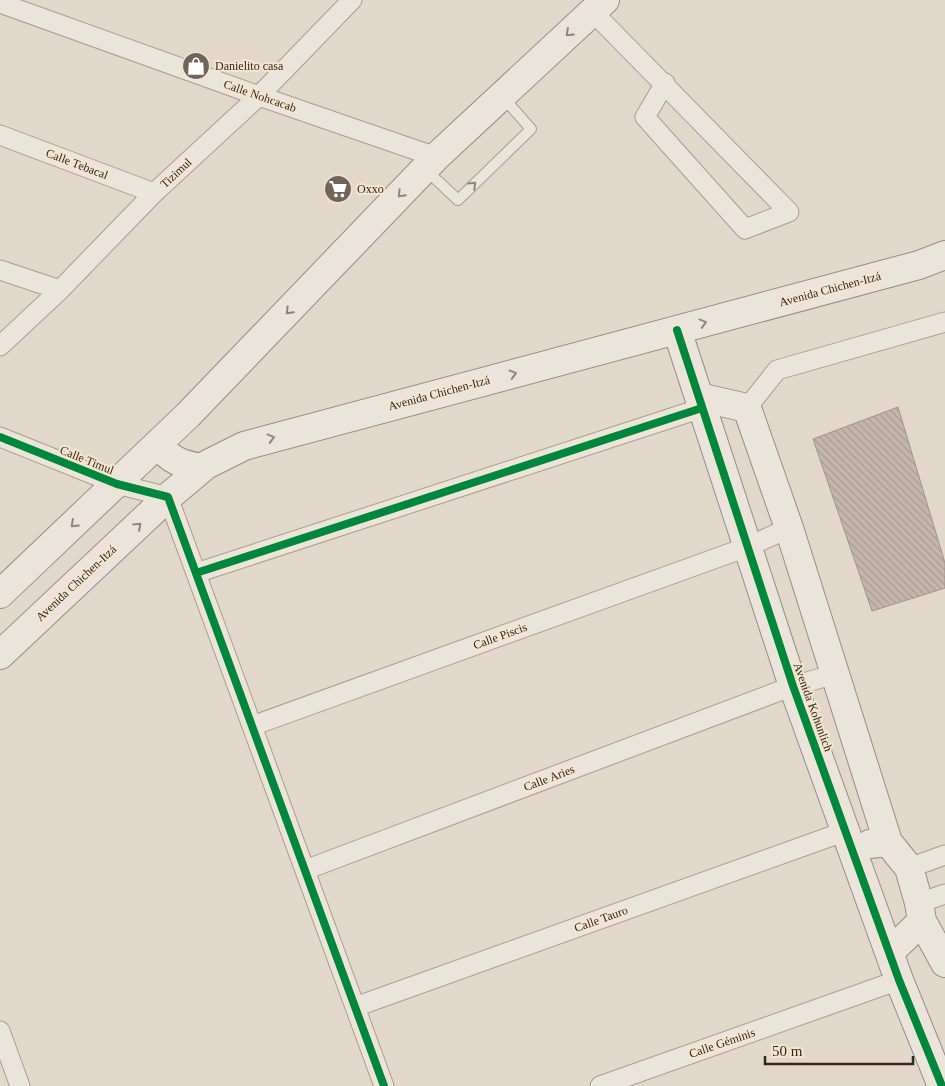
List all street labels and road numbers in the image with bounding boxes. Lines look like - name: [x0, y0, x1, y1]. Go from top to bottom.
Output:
- street label: Calle Nohcacab: [222, 77, 298, 115]
- street label: Calle Tebacal: [44, 146, 111, 182]
- street label: Tizimul: [157, 155, 195, 191]
- street label: Avenida Chichen-Itzá: [778, 269, 883, 309]
- street label: Avenida Chichen-Itzá: [387, 373, 492, 413]
- street label: Calle Timul: [58, 443, 117, 477]
- street label: Avenida Chichen-Itzá: [33, 542, 120, 624]
- street label: Calle Piscis: [471, 620, 529, 652]
- street label: Avenida Kohunlich: [790, 661, 836, 753]
- street label: Calle Aries: [521, 762, 577, 794]
- street label: Calle Tauro: [572, 903, 630, 935]
- street label: Calle Géminis: [687, 1025, 757, 1061]

